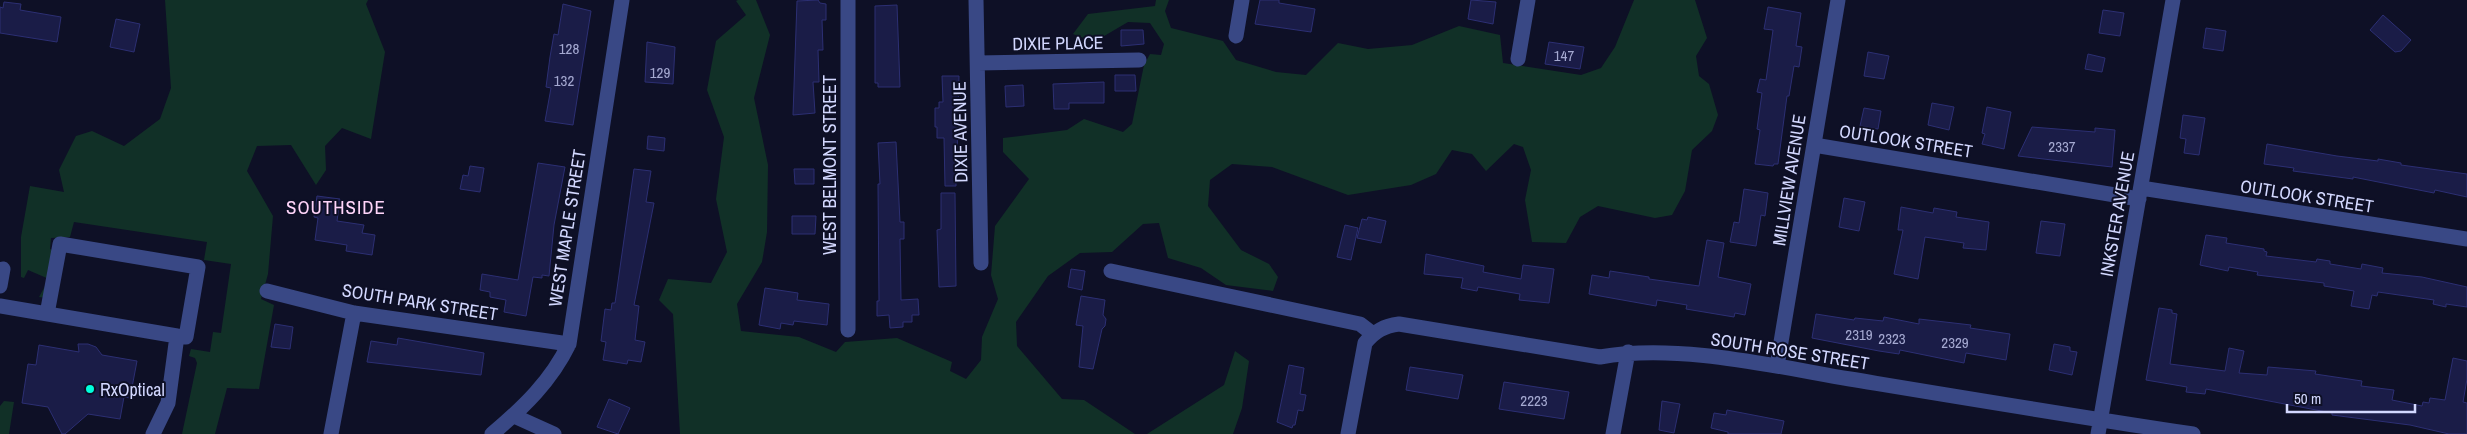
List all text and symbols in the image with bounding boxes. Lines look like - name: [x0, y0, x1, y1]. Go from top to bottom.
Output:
- street label: DIXIE PLACE: [1012, 30, 1104, 56]
- house number: 128: [559, 38, 579, 59]
- house number: 147: [1554, 45, 1574, 66]
- house number: 129: [650, 62, 670, 83]
- house number: 132: [554, 70, 574, 91]
- street label: WEST BELMONT STREET: [817, 75, 842, 255]
- street label: DIXIE AVENUE: [947, 81, 973, 183]
- street label: MILLVIEW AVENUE: [1766, 113, 1812, 247]
- street label: OUTLOOK STREET: [1838, 118, 1974, 164]
- house number: 2337: [2048, 136, 2076, 157]
- street label: WEST MAPLE STREET: [542, 148, 592, 308]
- street label: INKSTER AVENUE: [2094, 149, 2140, 279]
- street label: OUTLOOK STREET: [2239, 173, 2375, 219]
- district label: SOUTHSIDE: [286, 194, 386, 220]
- street label: SOUTH PARK STREET: [340, 277, 500, 327]
- house number: 2319: [1845, 324, 1873, 345]
- street label: SOUTH ROSE STREET: [1709, 326, 1871, 376]
- house number: 2323: [1878, 328, 1906, 349]
- house number: 2329: [1941, 332, 1969, 353]
- place label: RxOptical: [100, 377, 165, 402]
- scale bar: [2287, 382, 2414, 414]
- marker: RxOptical: [84, 383, 96, 395]
- text: 50 m: [2294, 388, 2321, 409]
- house number: 2223: [1520, 390, 1548, 411]

